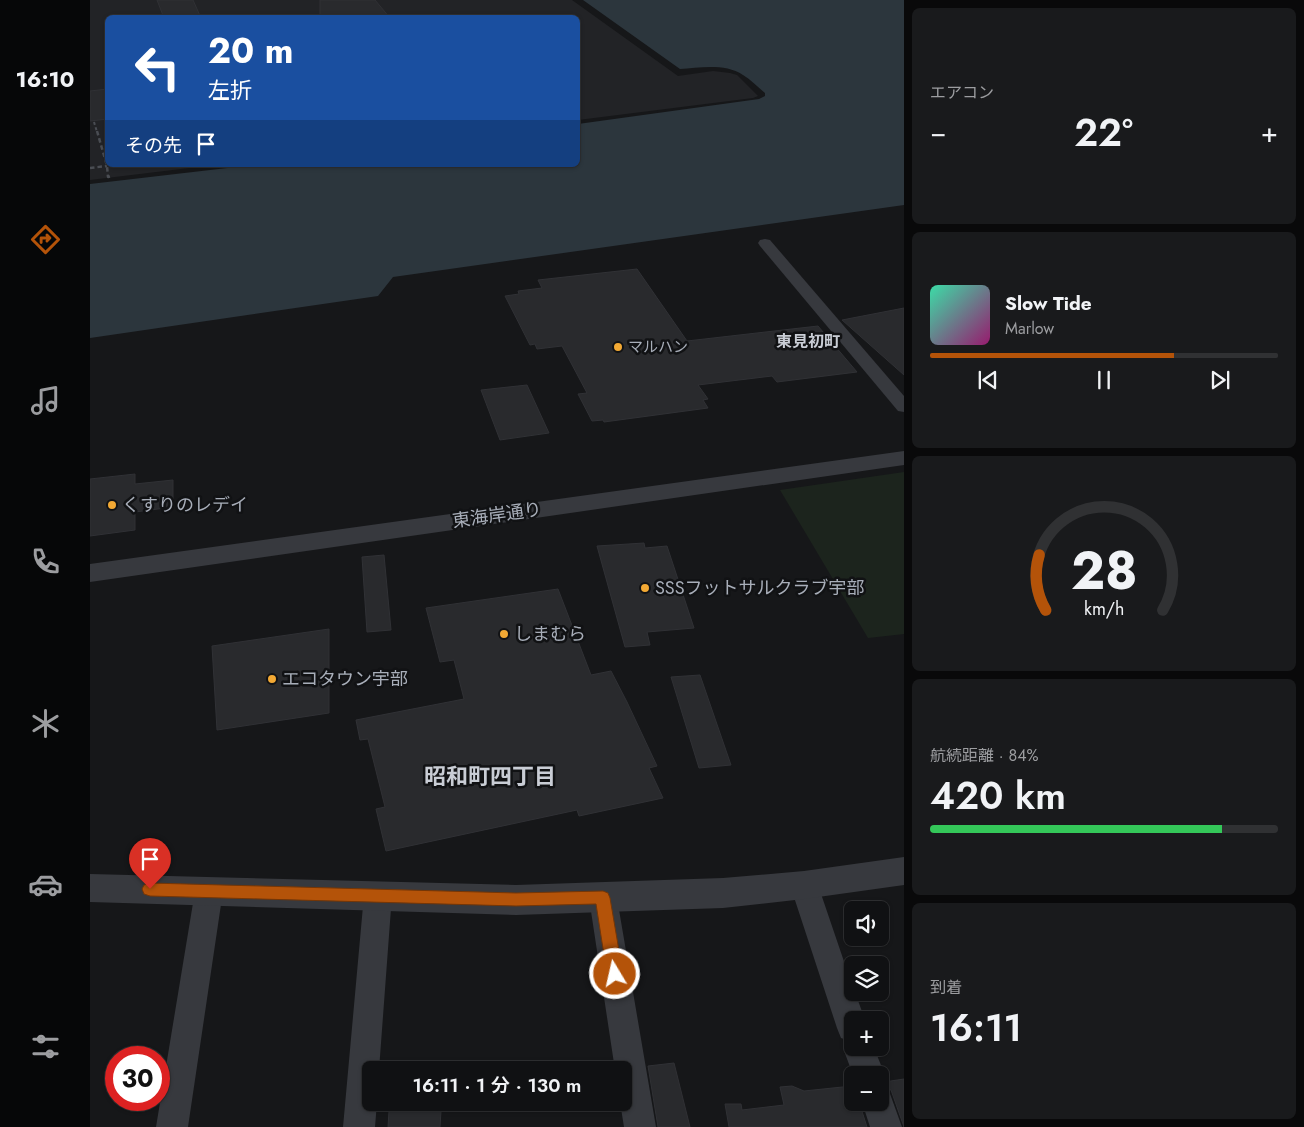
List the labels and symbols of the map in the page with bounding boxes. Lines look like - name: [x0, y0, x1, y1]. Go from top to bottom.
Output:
- district label: 東見初町: [776, 330, 840, 353]
- place label: マルハン: [628, 336, 688, 358]
- marker: マルハン: [612, 341, 624, 353]
- place label: くすりのレデイ: [122, 492, 248, 518]
- street label: 東海岸通り: [451, 496, 543, 534]
- marker: くすりのレデイ: [106, 499, 118, 511]
- place label: SSSフットサルクラブ宇部: [655, 575, 865, 601]
- marker: SSSフットサルクラブ宇部: [639, 582, 651, 594]
- place label: しまむら: [514, 621, 586, 647]
- marker: しまむら: [498, 628, 510, 640]
- place label: エコタウン宇部: [282, 666, 408, 692]
- marker: エコタウン宇部: [266, 673, 278, 685]
- district label: 昭和町四丁目: [424, 760, 556, 792]
- pin: [129, 838, 171, 889]
- position arrow: [588, 947, 640, 999]
- speed limit sign: 30: [105, 1046, 170, 1111]

